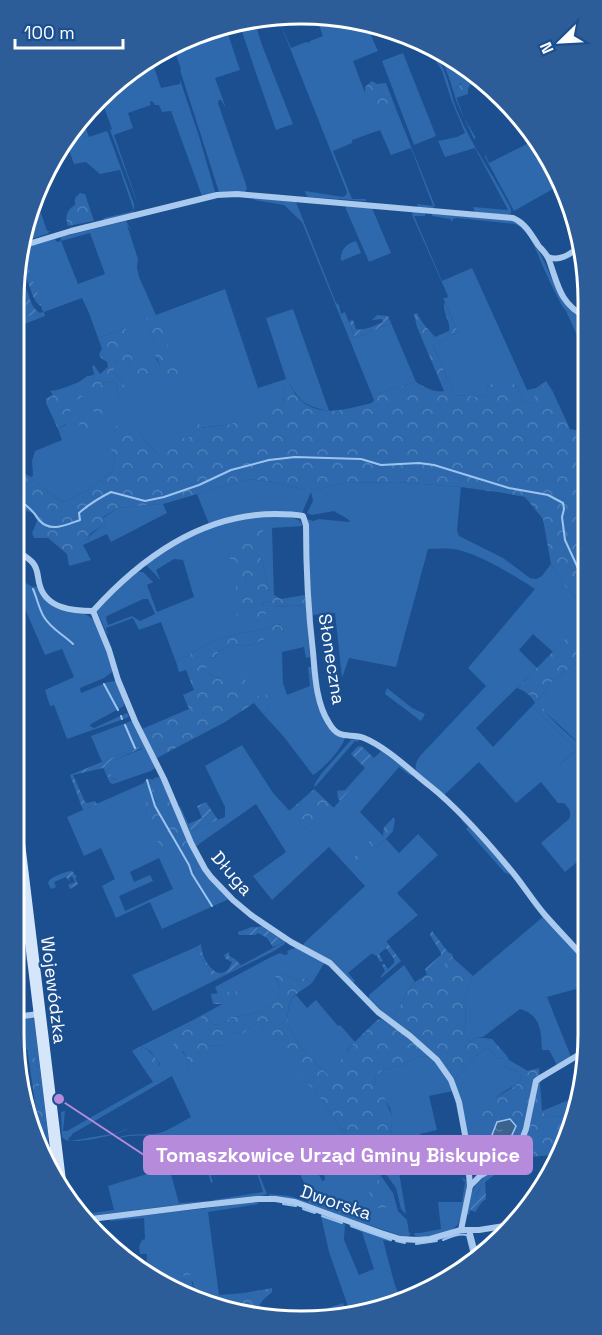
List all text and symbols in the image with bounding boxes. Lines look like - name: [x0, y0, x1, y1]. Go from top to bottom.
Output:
- scale bar: [15, 12, 123, 50]
- north arrow: [530, 12, 590, 72]
- text: 100 m: [24, 21, 75, 44]
- text: N: [535, 39, 559, 57]
- street label: Słoneczna: [313, 612, 351, 706]
- street label: Długa: [206, 846, 258, 900]
- street label: Wojewódzka: [36, 935, 72, 1045]
- callout: Tomaszkowice Urząd Gminy Biskupice: [144, 1136, 532, 1174]
- text: Tomaszkowice Urząd Gminy Biskupice: [156, 1142, 520, 1168]
- street label: Dworska: [298, 1179, 374, 1225]

